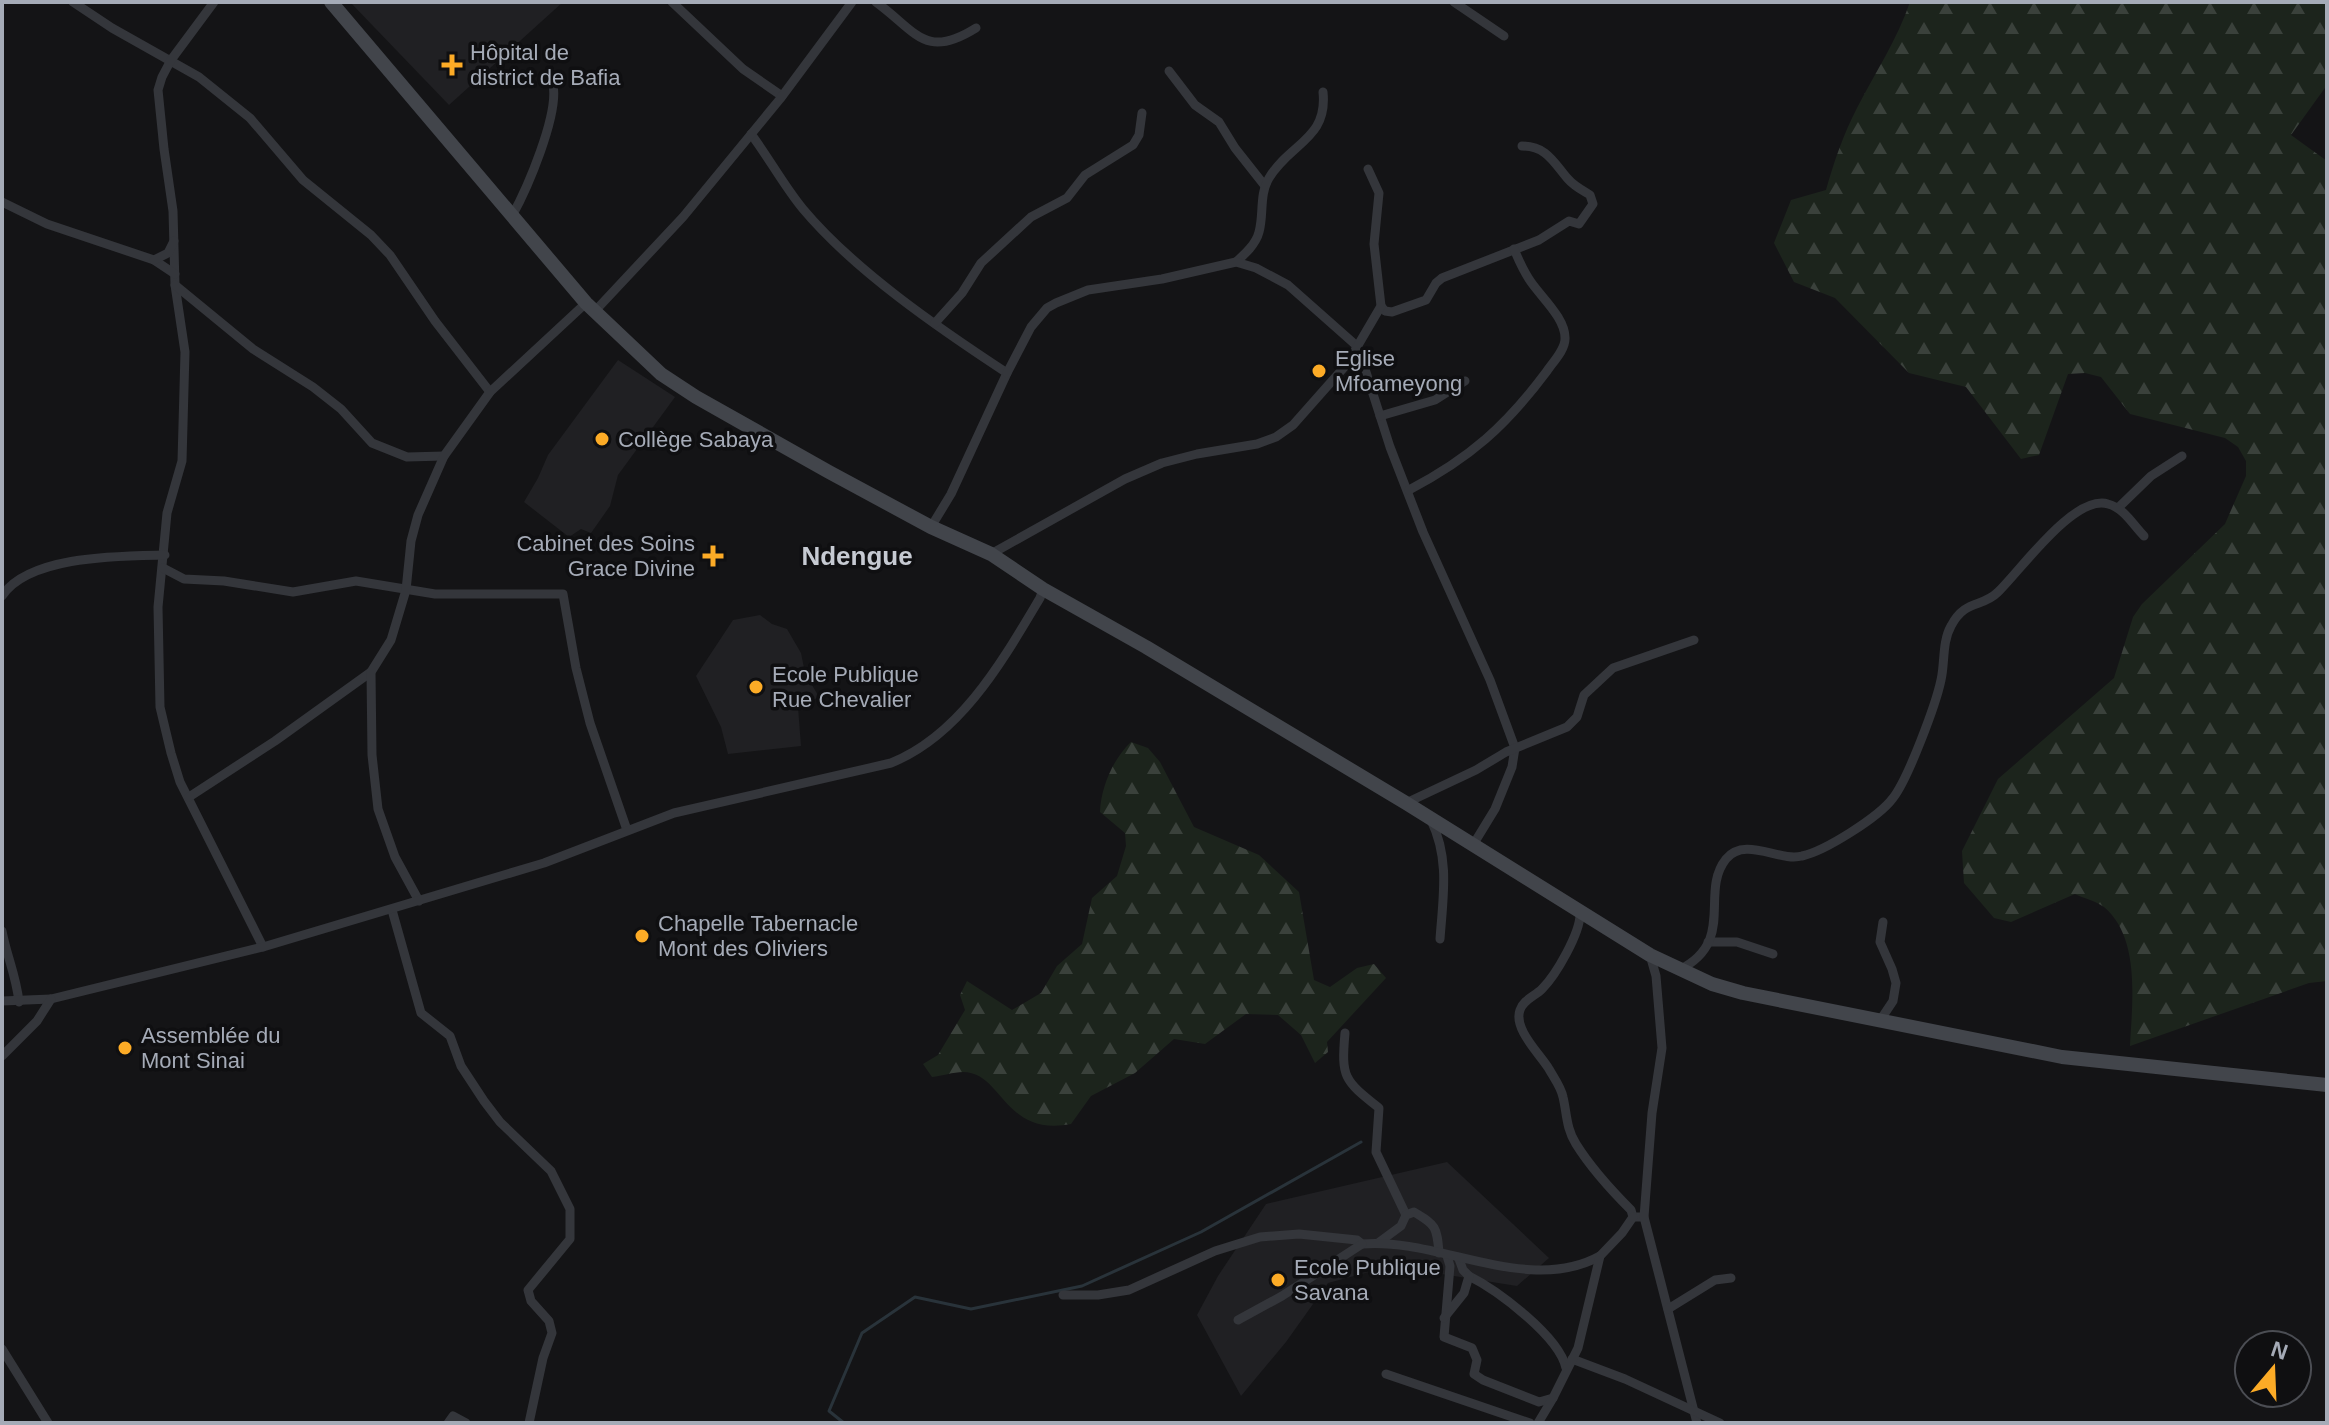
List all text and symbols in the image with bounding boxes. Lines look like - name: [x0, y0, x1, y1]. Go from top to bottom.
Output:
- place label: Hôpital de district de Bafia: [470, 40, 621, 90]
- marker: Hôpital de district de Bafia: [441, 54, 463, 76]
- place label: Eglise Mfoameyong: [1335, 346, 1462, 396]
- marker: Eglise Mfoameyong: [1310, 362, 1328, 380]
- place label: Collège Sabaya: [618, 427, 774, 452]
- marker: Collège Sabaya: [593, 430, 611, 448]
- place label: Cabinet des Soins Grace Divine: [516, 531, 695, 581]
- district label: Ndengue: [801, 541, 913, 571]
- marker: Cabinet des Soins Grace Divine: [702, 545, 724, 567]
- place label: Ecole Publique Rue Chevalier: [772, 662, 919, 712]
- marker: Ecole Publique Rue Chevalier: [747, 678, 765, 696]
- place label: Chapelle Tabernacle Mont des Oliviers: [658, 911, 858, 961]
- marker: Chapelle Tabernacle Mont des Oliviers: [633, 927, 651, 945]
- place label: Assemblée du Mont Sinai: [141, 1023, 280, 1073]
- marker: Assemblée du Mont Sinai: [116, 1039, 134, 1057]
- place label: Ecole Publique Savana: [1294, 1255, 1441, 1305]
- marker: Ecole Publique Savana: [1269, 1271, 1287, 1289]
- north arrow: [2233, 1329, 2313, 1409]
- text: N: [2268, 1336, 2291, 1365]

